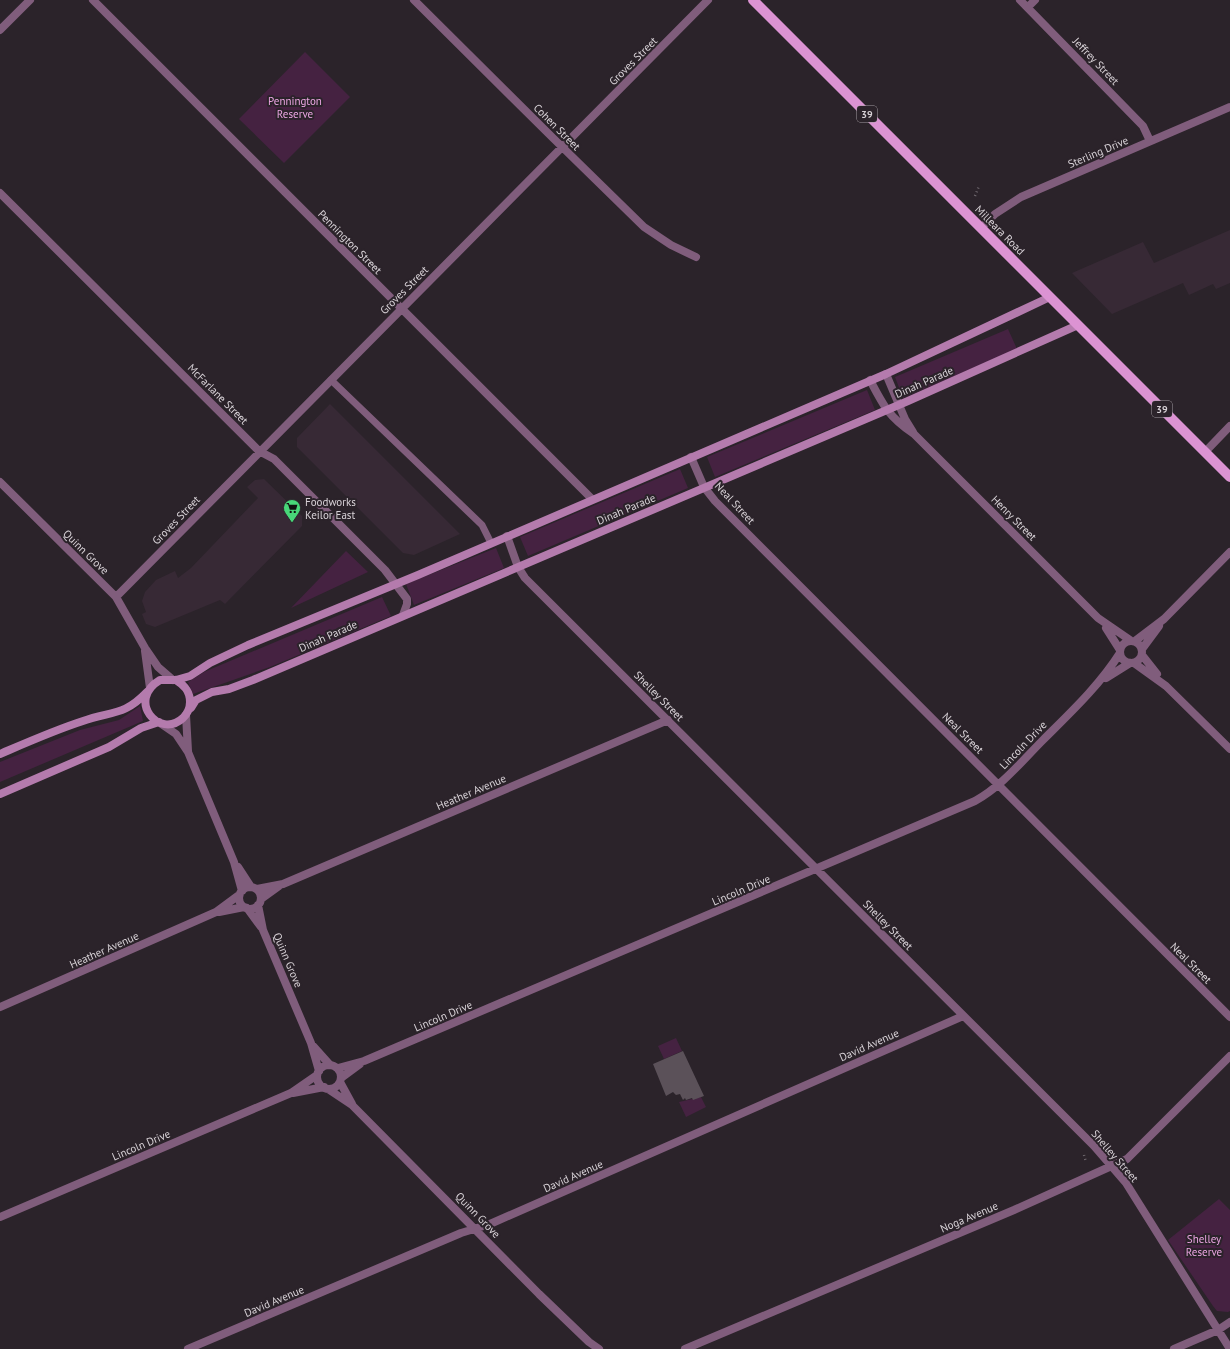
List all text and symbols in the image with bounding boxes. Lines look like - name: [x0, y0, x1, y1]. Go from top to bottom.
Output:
- street label: Groves Street: [606, 34, 660, 88]
- street label: Jeffrey Street: [1069, 34, 1122, 88]
- park label: Pennington Reserve: [268, 94, 322, 121]
- street label: Cohen Street: [531, 101, 584, 154]
- road number: 39: [857, 106, 877, 122]
- street label: Sterling Drive: [1066, 133, 1131, 171]
- street label: Milleara Road: [972, 202, 1028, 258]
- street label: Pennington Street: [315, 207, 385, 277]
- street label: Groves Street: [377, 263, 431, 317]
- street label: McFarlane Street: [185, 361, 251, 427]
- street label: Dinah Parade: [893, 363, 956, 401]
- road number: 39: [1152, 401, 1172, 417]
- street label: Neal Street: [712, 479, 758, 527]
- street label: Dinah Parade: [594, 490, 658, 528]
- street label: Groves Street: [149, 492, 203, 547]
- street label: Henry Street: [988, 492, 1040, 544]
- place label: Foodworks Keilor East: [305, 495, 356, 522]
- supermarket icon: Foodworks Keilor East: [282, 498, 302, 523]
- street label: Quinn Grove: [60, 527, 112, 578]
- street label: Dinah Parade: [297, 617, 360, 655]
- street label: Shelley Street: [631, 668, 687, 724]
- street label: Neal Street: [939, 709, 987, 757]
- street label: Lincoln Drive: [996, 718, 1050, 772]
- street label: Heather Avenue: [434, 771, 508, 813]
- street label: Lincoln Drive: [710, 871, 773, 909]
- street label: Shelley Street: [860, 897, 916, 953]
- street label: Heather Avenue: [67, 928, 141, 972]
- street label: Quinn Grove: [270, 930, 306, 990]
- street label: Neal Street: [1167, 939, 1215, 987]
- street label: Lincoln Drive: [412, 997, 475, 1035]
- street label: David Avenue: [837, 1025, 901, 1064]
- street label: Lincoln Drive: [110, 1126, 173, 1164]
- street label: Shelley Street: [1088, 1127, 1142, 1185]
- street label: David Avenue: [541, 1156, 605, 1195]
- street label: Quinn Grove: [453, 1189, 504, 1241]
- street label: Noga Avenue: [938, 1198, 1000, 1235]
- park label: Shelley Reserve: [1186, 1232, 1223, 1259]
- street label: David Avenue: [242, 1282, 306, 1320]

